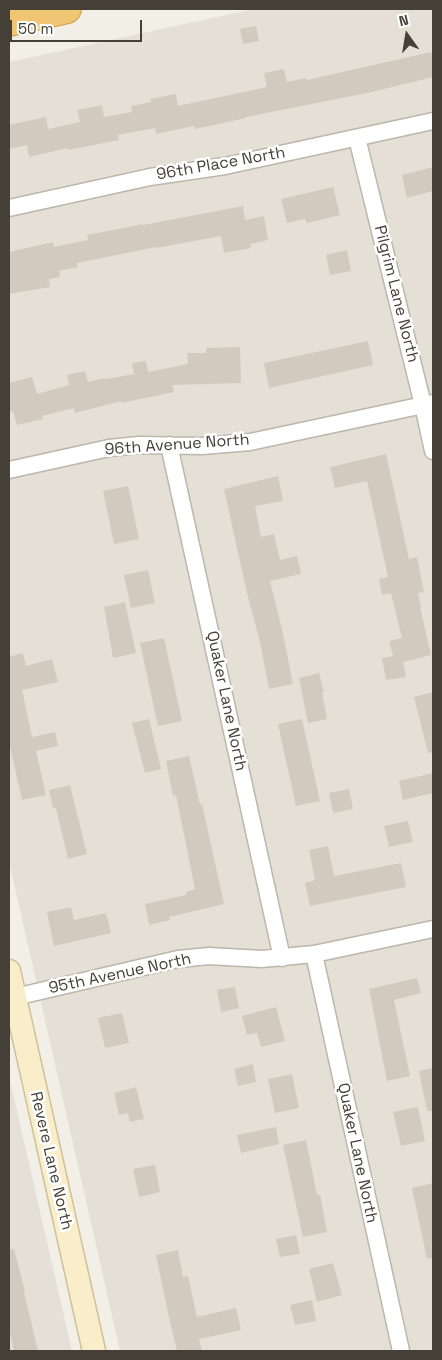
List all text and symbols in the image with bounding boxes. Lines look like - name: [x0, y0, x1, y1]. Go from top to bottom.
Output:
- scale bar: [12, 10, 145, 42]
- north arrow: [382, 10, 432, 60]
- text: N: [397, 11, 410, 30]
- text: 50 m: [18, 19, 53, 38]
- street label: 96th Place North: [155, 143, 287, 185]
- street label: Pilgrim Lane North: [370, 223, 422, 365]
- street label: 96th Avenue North: [104, 430, 250, 460]
- street label: Quaker Lane North: [202, 629, 250, 773]
- street label: 95th Avenue North: [47, 950, 193, 998]
- street label: Quaker Lane North: [333, 1081, 381, 1225]
- street label: Revere Lane North: [26, 1090, 76, 1232]

